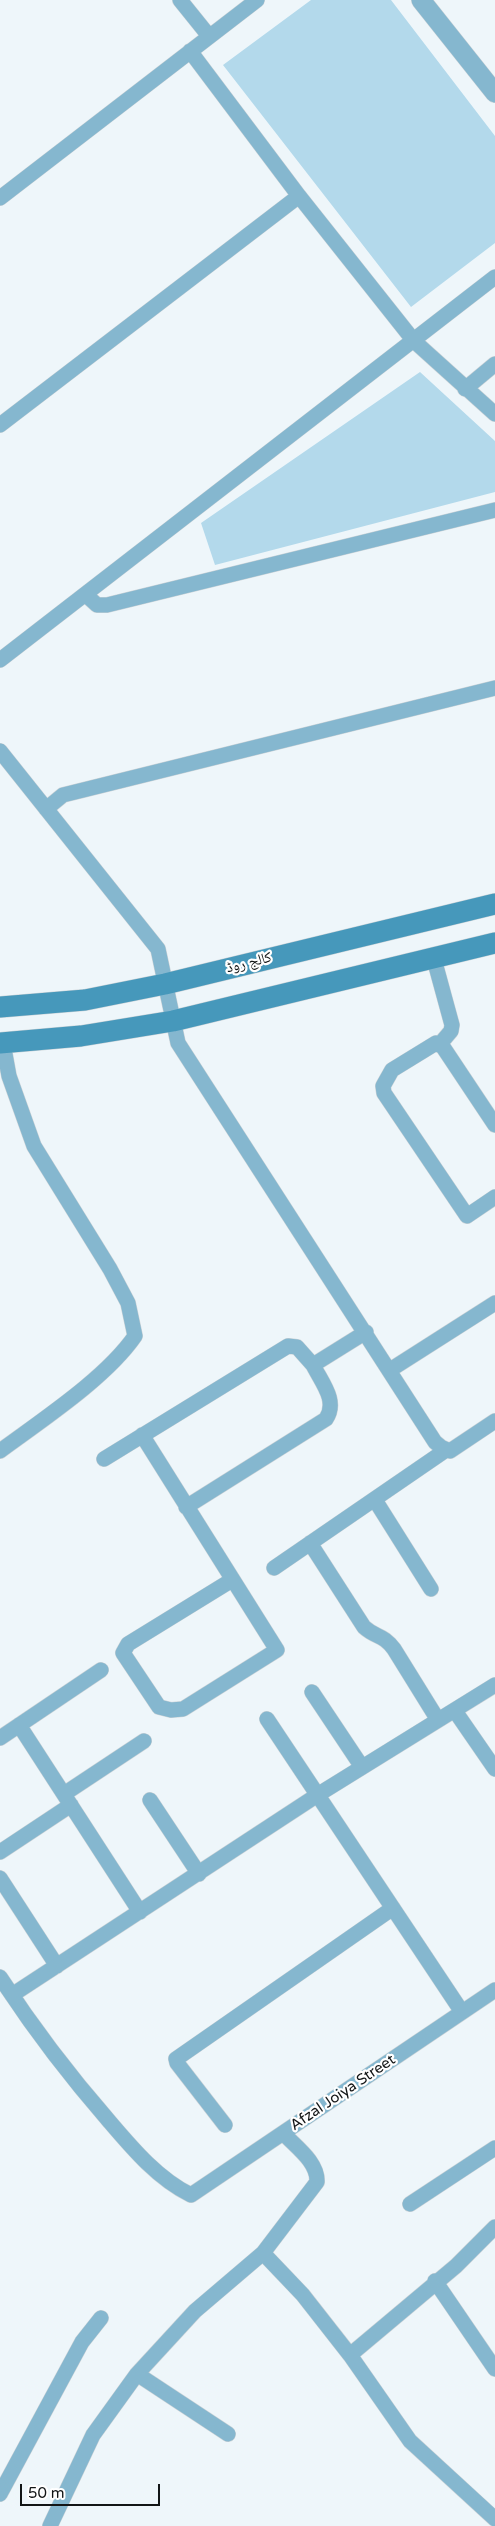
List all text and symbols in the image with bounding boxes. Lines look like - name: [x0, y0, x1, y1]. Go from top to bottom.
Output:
- street label: کالج روڈ: [224, 949, 274, 977]
- street label: Afzal Joiya Street: [287, 2051, 399, 2135]
- scale bar: [22, 2474, 162, 2506]
- text: 50 m: [28, 2484, 65, 2502]

